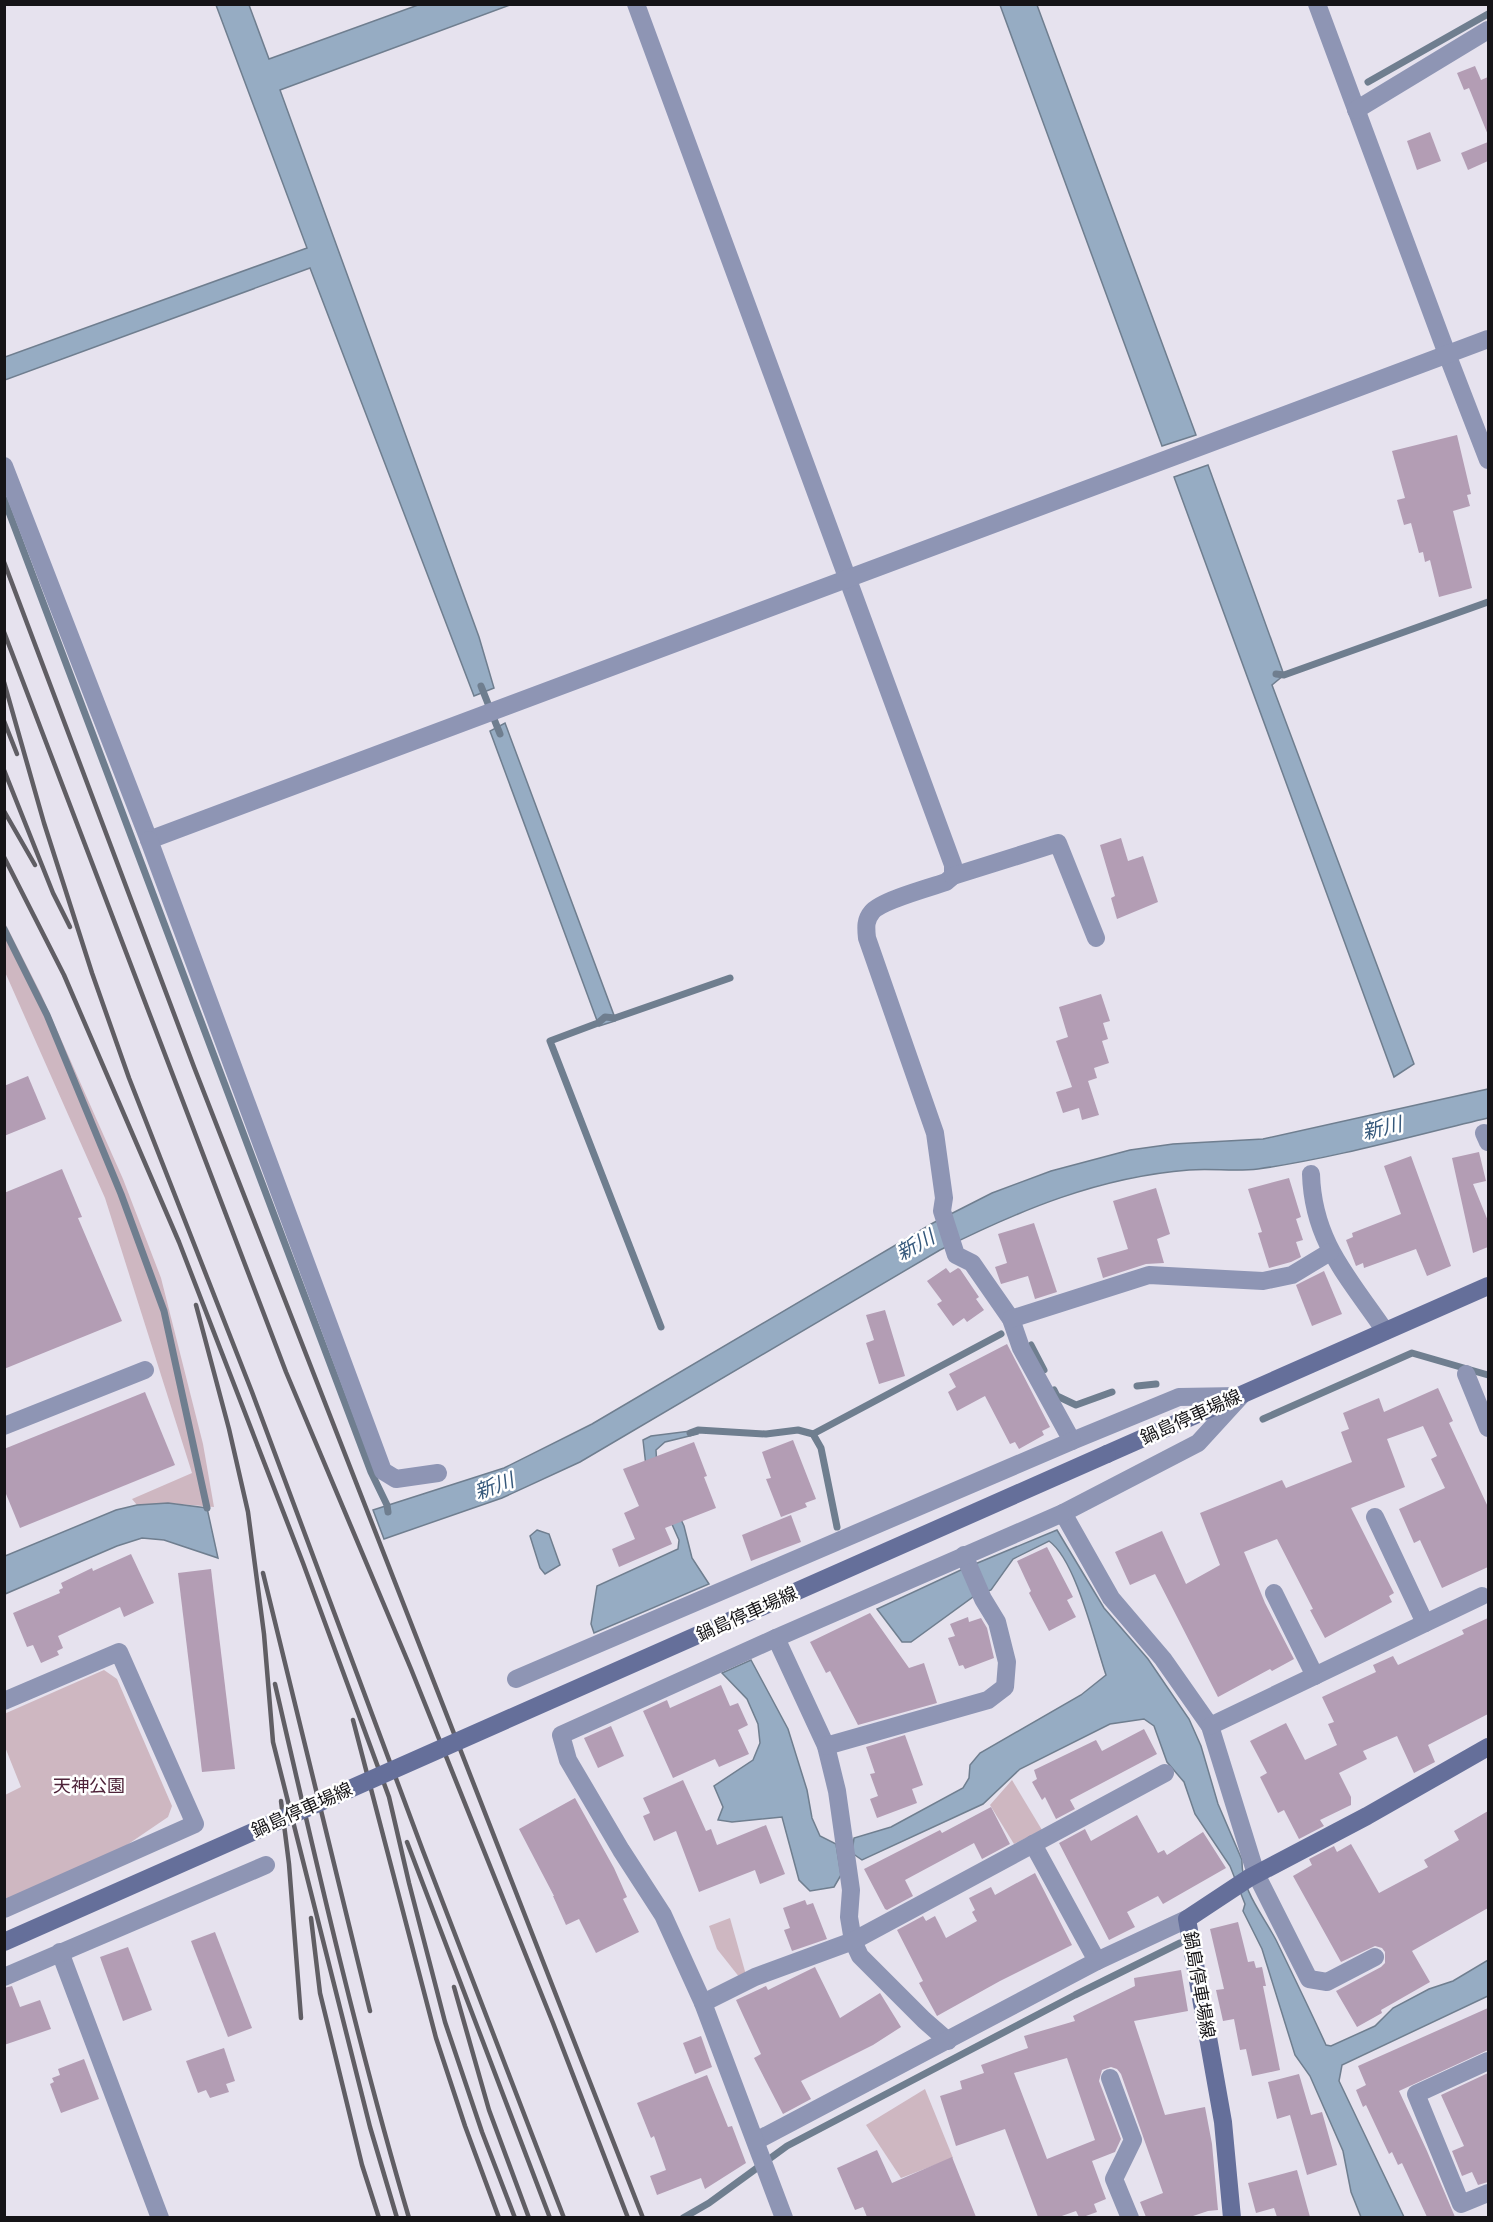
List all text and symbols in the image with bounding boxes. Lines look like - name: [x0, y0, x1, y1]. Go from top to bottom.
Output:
- water label: 新川: [1360, 1111, 1406, 1144]
- water label: 新川: [892, 1224, 940, 1265]
- street label: 鍋島停車場線: [1137, 1385, 1244, 1448]
- water label: 新川: [471, 1467, 519, 1504]
- street label: 鍋島停車場線: [693, 1582, 800, 1645]
- park label: 天神公園: [53, 1775, 125, 1796]
- street label: 鍋島停車場線: [248, 1778, 355, 1841]
- street label: 鍋島停車場線: [1180, 1930, 1219, 2040]

